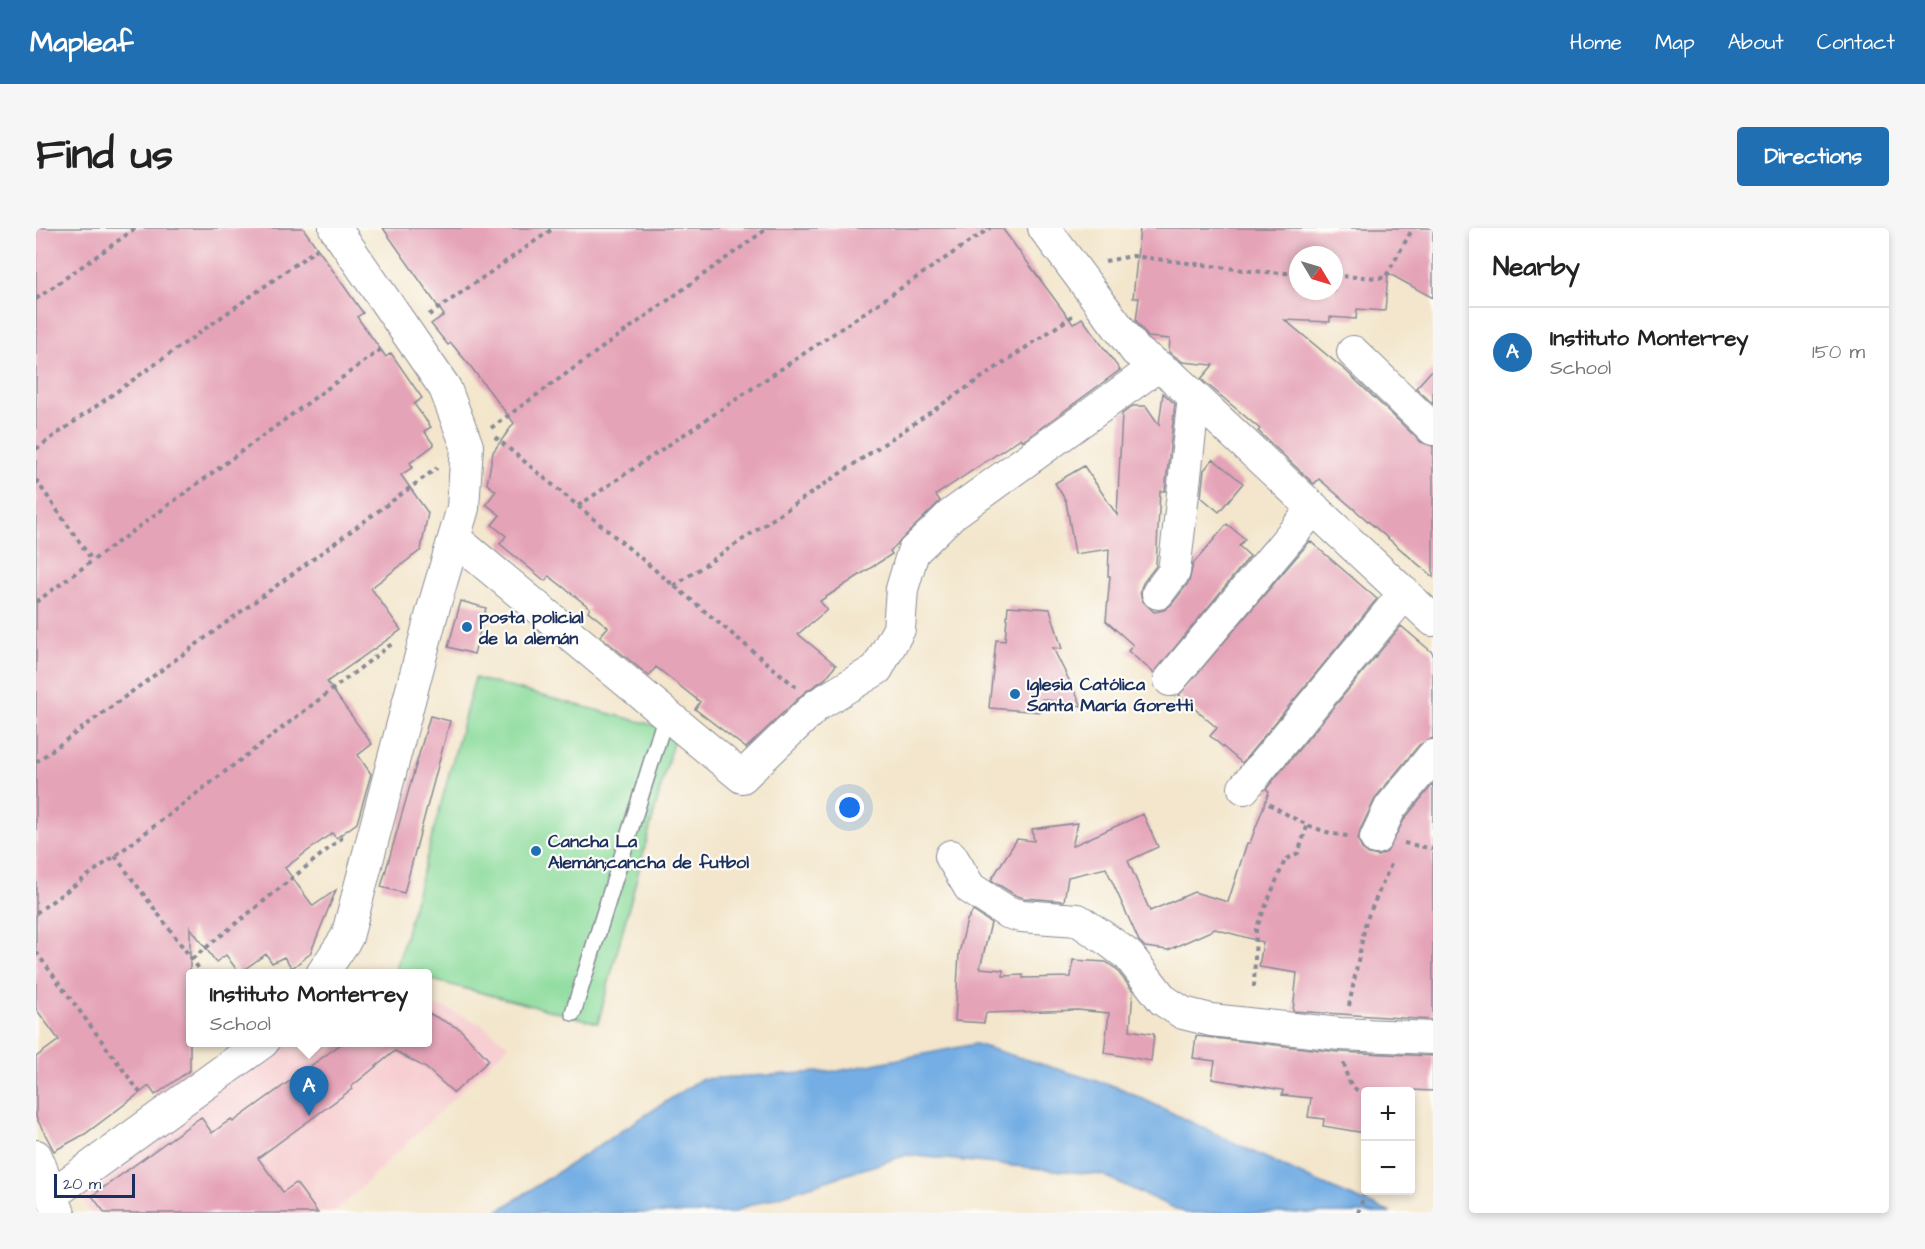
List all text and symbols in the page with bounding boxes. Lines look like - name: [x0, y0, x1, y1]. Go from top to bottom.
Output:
- text: Mapleaf: [30, 23, 133, 62]
- text: Home: [1570, 28, 1622, 57]
- text: Map: [1655, 28, 1695, 57]
- text: About: [1728, 28, 1784, 57]
- text: Contact: [1817, 28, 1895, 57]
- text: Find us: [36, 127, 173, 185]
- button: Directions: [1737, 127, 1889, 186]
- north arrow: [1289, 246, 1343, 300]
- text: Nearby: [1493, 249, 1580, 285]
- text: Instituto Monterrey: [1550, 323, 1748, 354]
- text: A: [1506, 338, 1519, 366]
- text: 150 m: [1812, 338, 1865, 366]
- text: School: [1550, 354, 1611, 382]
- place label: posta policial de la alemán: [478, 605, 584, 651]
- marker: posta policial de la alemán: [460, 620, 474, 634]
- place label: Iglesia Católica Santa María Goretti: [1026, 672, 1193, 718]
- marker: Iglesia Católica Santa María Goretti: [1008, 687, 1022, 701]
- your location: [835, 793, 864, 822]
- place label: Cancha La Alemán;cancha de futbol: [548, 829, 749, 875]
- marker: Cancha La Alemán;cancha de futbol: [529, 844, 543, 858]
- popup: [186, 969, 432, 1047]
- text: Instituto Monterrey: [210, 979, 408, 1010]
- text: School: [210, 1010, 271, 1038]
- pin: A: [290, 1066, 328, 1116]
- map controls: [1361, 1087, 1415, 1195]
- button: +: [1361, 1087, 1415, 1141]
- button: −: [1361, 1141, 1415, 1195]
- scale bar: [54, 1171, 135, 1198]
- text: 20 m: [63, 1173, 101, 1195]

